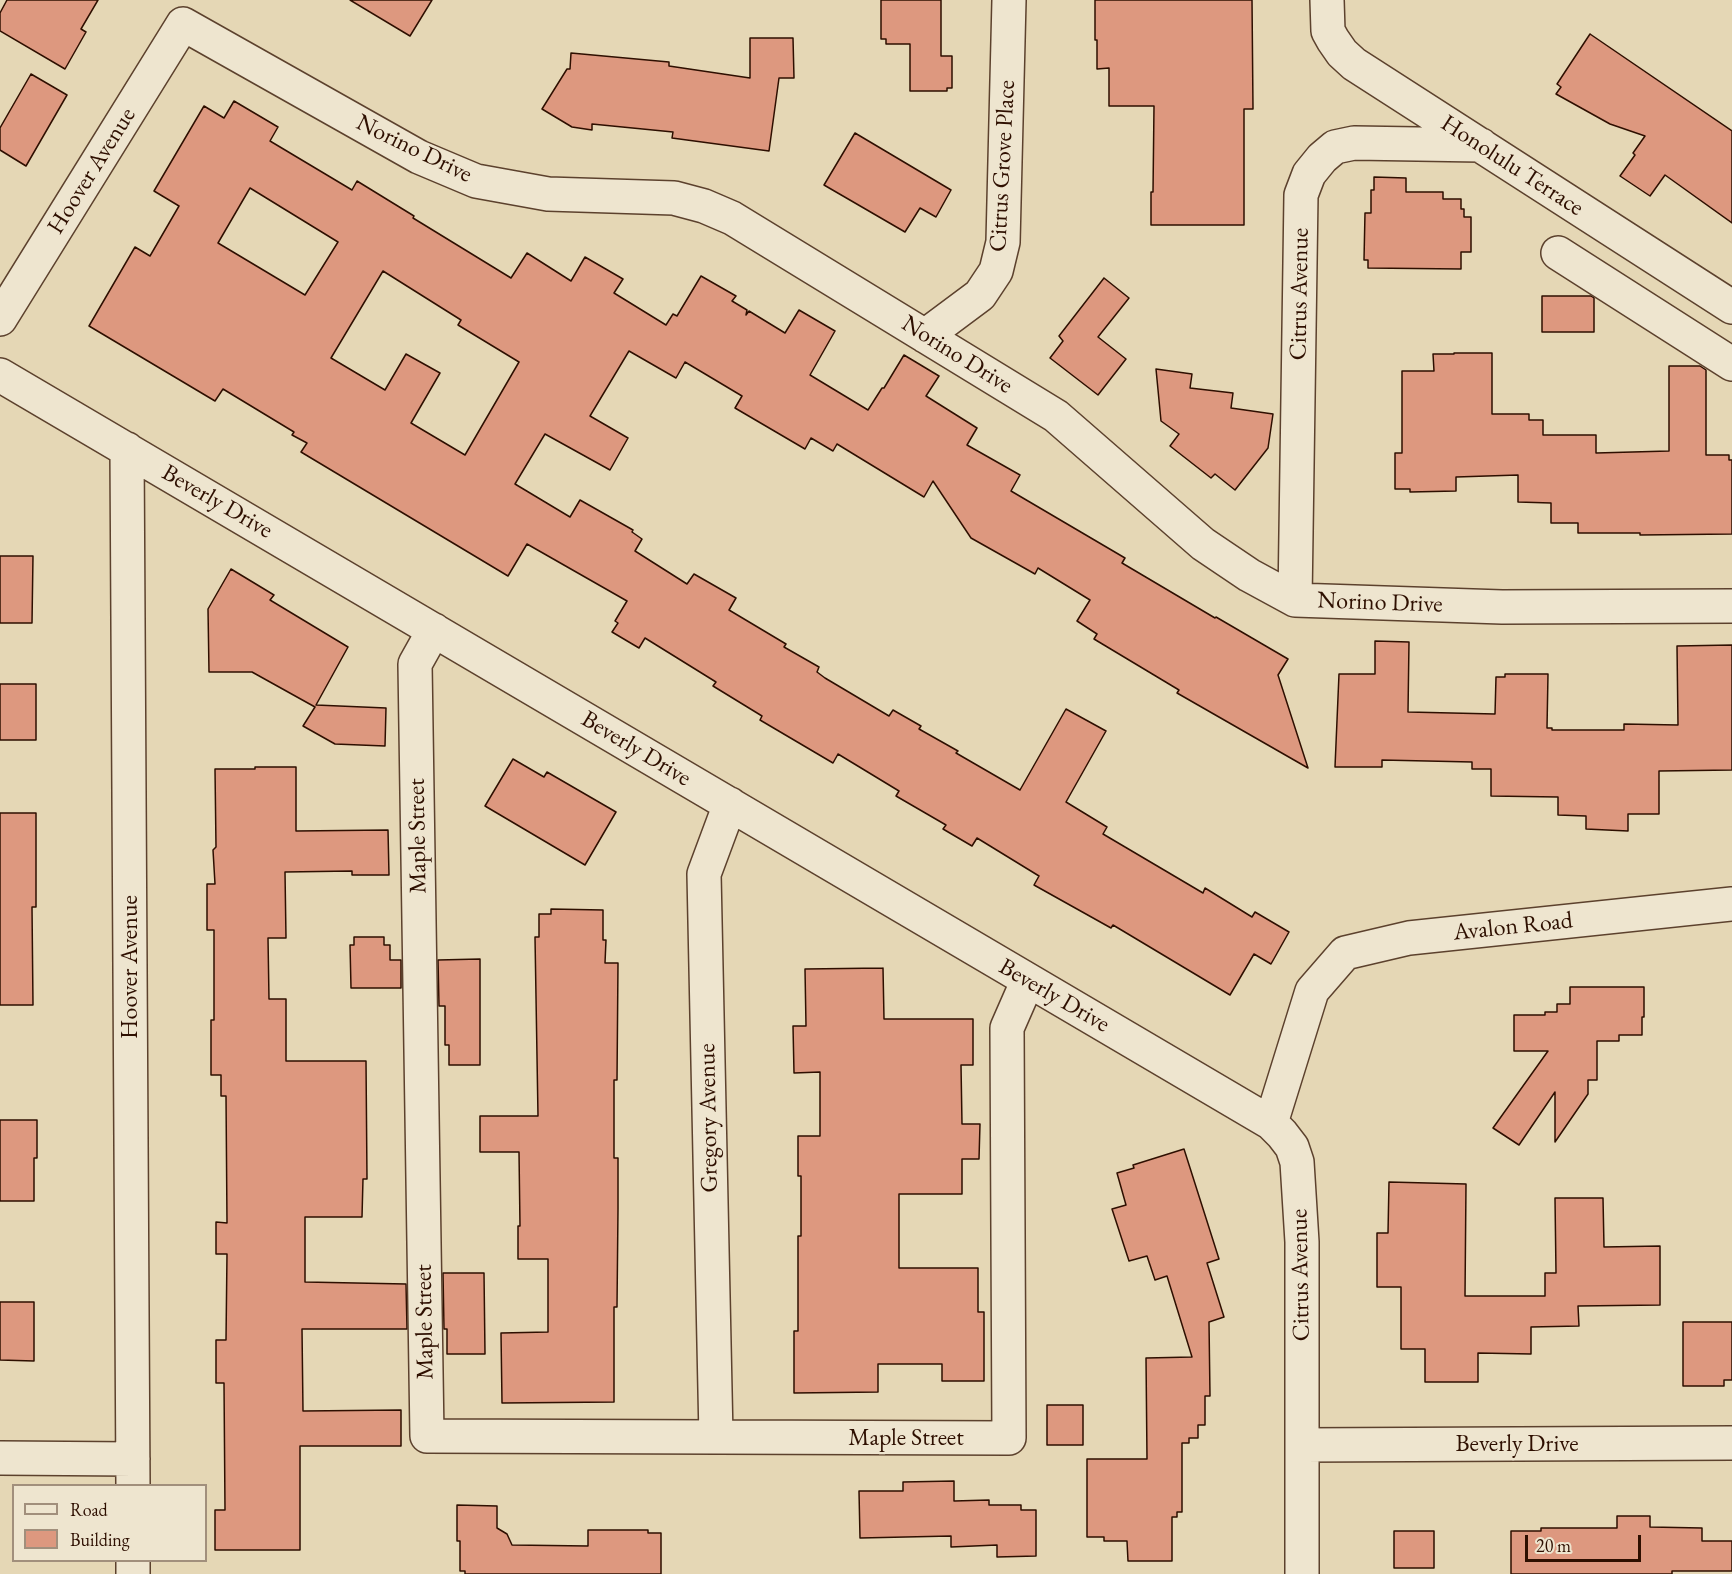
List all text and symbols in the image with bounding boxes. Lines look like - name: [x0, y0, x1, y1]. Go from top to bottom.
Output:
- street label: Citrus Grove Place: [984, 79, 1022, 253]
- street label: Hoover Avenue: [42, 102, 142, 240]
- street label: Norino Drive: [351, 109, 477, 189]
- street label: Honolulu Terrace: [1435, 109, 1589, 223]
- street label: Citrus Avenue: [1284, 227, 1316, 361]
- street label: Norino Drive: [896, 310, 1018, 400]
- street label: Beverly Drive: [157, 459, 277, 545]
- street label: Norino Drive: [1317, 586, 1443, 620]
- street label: Beverly Drive: [576, 705, 696, 793]
- street label: Maple Street: [403, 778, 433, 894]
- street label: Hoover Avenue: [116, 895, 144, 1039]
- street label: Avalon Road: [1452, 906, 1574, 948]
- street label: Beverly Drive: [994, 953, 1114, 1039]
- street label: Gregory Avenue: [693, 1043, 725, 1193]
- street label: Citrus Avenue: [1285, 1208, 1317, 1342]
- street label: Maple Street: [410, 1264, 440, 1380]
- street label: Maple Street: [848, 1424, 964, 1452]
- street label: Beverly Drive: [1455, 1430, 1579, 1458]
- legend: [12, 1484, 207, 1562]
- text: Road: [70, 1498, 108, 1521]
- scale bar: [1528, 1523, 1644, 1561]
- text: Building: [70, 1528, 130, 1551]
- text: 20 m: [1536, 1534, 1571, 1557]

